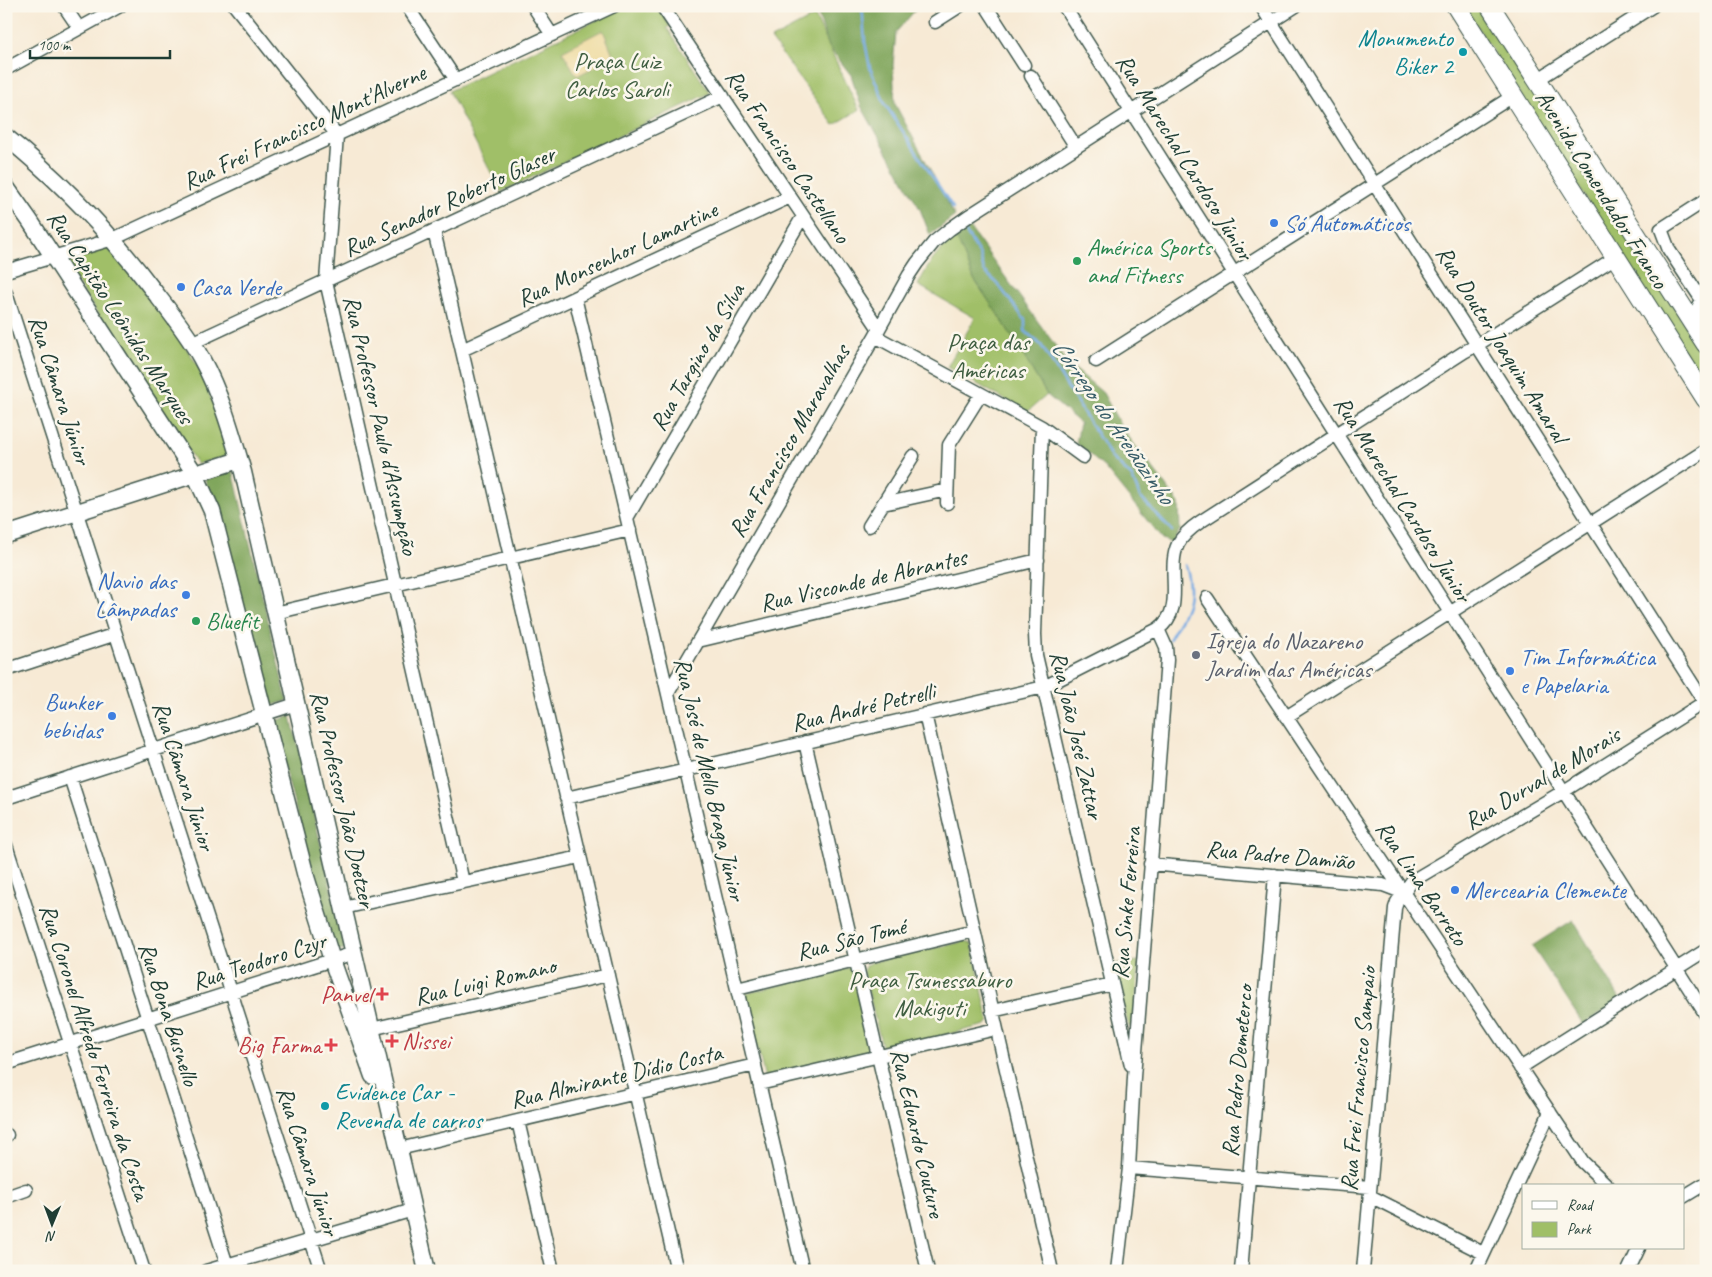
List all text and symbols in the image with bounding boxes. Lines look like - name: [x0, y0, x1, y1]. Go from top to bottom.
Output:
- place label: Monumento Biker 2: [1358, 23, 1455, 81]
- scale bar: [30, 28, 170, 60]
- text: 100 m: [38, 36, 72, 55]
- park label: Praça Luiz Carlos Saroli: [565, 46, 672, 104]
- marker: Monumento Biker 2: [1457, 46, 1469, 58]
- street label: Rua Marechal Cardoso Júnior: [1109, 48, 1262, 268]
- street label: Rua Frei Francisco Mont'Alverne: [178, 57, 432, 197]
- street label: Rua Francisco Castellano: [719, 63, 858, 250]
- street label: Avenida Comendador Franco: [1529, 84, 1676, 295]
- street label: Rua Senador Roberto Glaser: [338, 138, 562, 263]
- street label: Rua Monsenhor Lamartine: [512, 194, 724, 314]
- street label: Rua Capitão Leônidas Marques: [41, 205, 202, 431]
- place label: Só Automáticos: [1284, 208, 1412, 238]
- marker: Só Automáticos: [1268, 217, 1280, 229]
- place label: América Sports and Fitness: [1087, 232, 1213, 290]
- street label: Rua Doutor Joaquim Amaral: [1429, 240, 1577, 451]
- marker: América Sports and Fitness: [1071, 255, 1083, 267]
- place label: Casa Verde: [191, 272, 283, 302]
- street label: Rua Targino da Silva: [643, 277, 752, 436]
- marker: Casa Verde: [175, 281, 187, 293]
- street label: Rua Professor Paulo d'Assumpção: [337, 293, 426, 559]
- street label: Rua Câmara Júnior: [22, 312, 99, 471]
- park label: Praça das Américas: [947, 327, 1031, 385]
- water label: Córrego do Areiãozinho: [1045, 333, 1184, 513]
- street label: Rua Francisco Maravalhas: [722, 337, 858, 543]
- street label: Rua Marechal Cardoso Júnior: [1327, 390, 1480, 610]
- street label: Rua Visconde de Abrantes: [757, 541, 972, 618]
- place label: Navio das Lâmpadas: [95, 566, 179, 624]
- marker: Navio das Lâmpadas: [180, 589, 192, 601]
- place label: Bluefit: [206, 606, 260, 636]
- marker: Bluefit: [190, 615, 202, 627]
- place label: Igreja do Nazareno Jardim das Américas: [1205, 626, 1373, 684]
- place label: Tim Informática e Papelaria: [1520, 642, 1656, 700]
- street label: Rua João José Zattar: [1043, 648, 1111, 824]
- marker: Igreja do Nazareno Jardim das Américas: [1190, 649, 1202, 661]
- street label: Rua José de Mello Braga Júnior: [667, 655, 753, 906]
- marker: Tim Informática e Papelaria: [1504, 665, 1516, 677]
- street label: Rua André Petrelli: [788, 675, 941, 738]
- place label: Bunker bebidas: [41, 687, 105, 745]
- street label: Rua Professor João Doetzer: [304, 688, 383, 912]
- street label: Rua Câmara Júnior: [146, 698, 223, 857]
- marker: Bunker bebidas: [106, 710, 118, 722]
- street label: Rua Durval de Morais: [1459, 719, 1627, 836]
- street label: Rua Lima Barreto: [1369, 815, 1476, 952]
- street label: Rua Sinke Ferreira: [1104, 824, 1148, 980]
- street label: Rua Padre Damião: [1205, 834, 1357, 877]
- place label: Mercearia Clemente: [1465, 875, 1628, 905]
- marker: Mercearia Clemente: [1449, 884, 1461, 896]
- street label: Rua Coronel Alfredo Ferreira da Costa: [33, 900, 158, 1206]
- street label: Rua São Tomé: [793, 910, 913, 967]
- street label: Rua Teodoro Czyr: [188, 925, 332, 997]
- street label: Rua Bona Busnello: [132, 939, 207, 1091]
- street label: Rua Luigi Romano: [412, 950, 561, 1012]
- street label: Rua Frei Francisco Sampaio: [1333, 963, 1383, 1192]
- park label: Praça Tsunessaburo Makiguti: [849, 965, 1013, 1023]
- place label: Panvel: [321, 979, 376, 1009]
- street label: Rua Pedro Demeterco: [1215, 981, 1260, 1158]
- marker: Panvel: [376, 988, 388, 1000]
- place label: Nissei: [402, 1026, 454, 1056]
- place label: Big Farma: [237, 1030, 323, 1060]
- marker: Nissei: [386, 1035, 398, 1047]
- street label: Rua Almirante Dídio Costa: [507, 1037, 726, 1115]
- marker: Big Farma: [325, 1039, 337, 1051]
- street label: Rua Eduardo Couture: [884, 1046, 952, 1222]
- place label: Evidence Car - Revenda de carros: [335, 1077, 484, 1135]
- street label: Rua Câmara Júnior: [270, 1083, 347, 1242]
- marker: Evidence Car - Revenda de carros: [319, 1100, 331, 1112]
- legend: [1522, 1184, 1684, 1250]
- text: Road: [1567, 1196, 1594, 1215]
- north arrow: [28, 1200, 78, 1250]
- text: Park: [1567, 1220, 1592, 1239]
- text: N: [45, 1228, 56, 1245]

